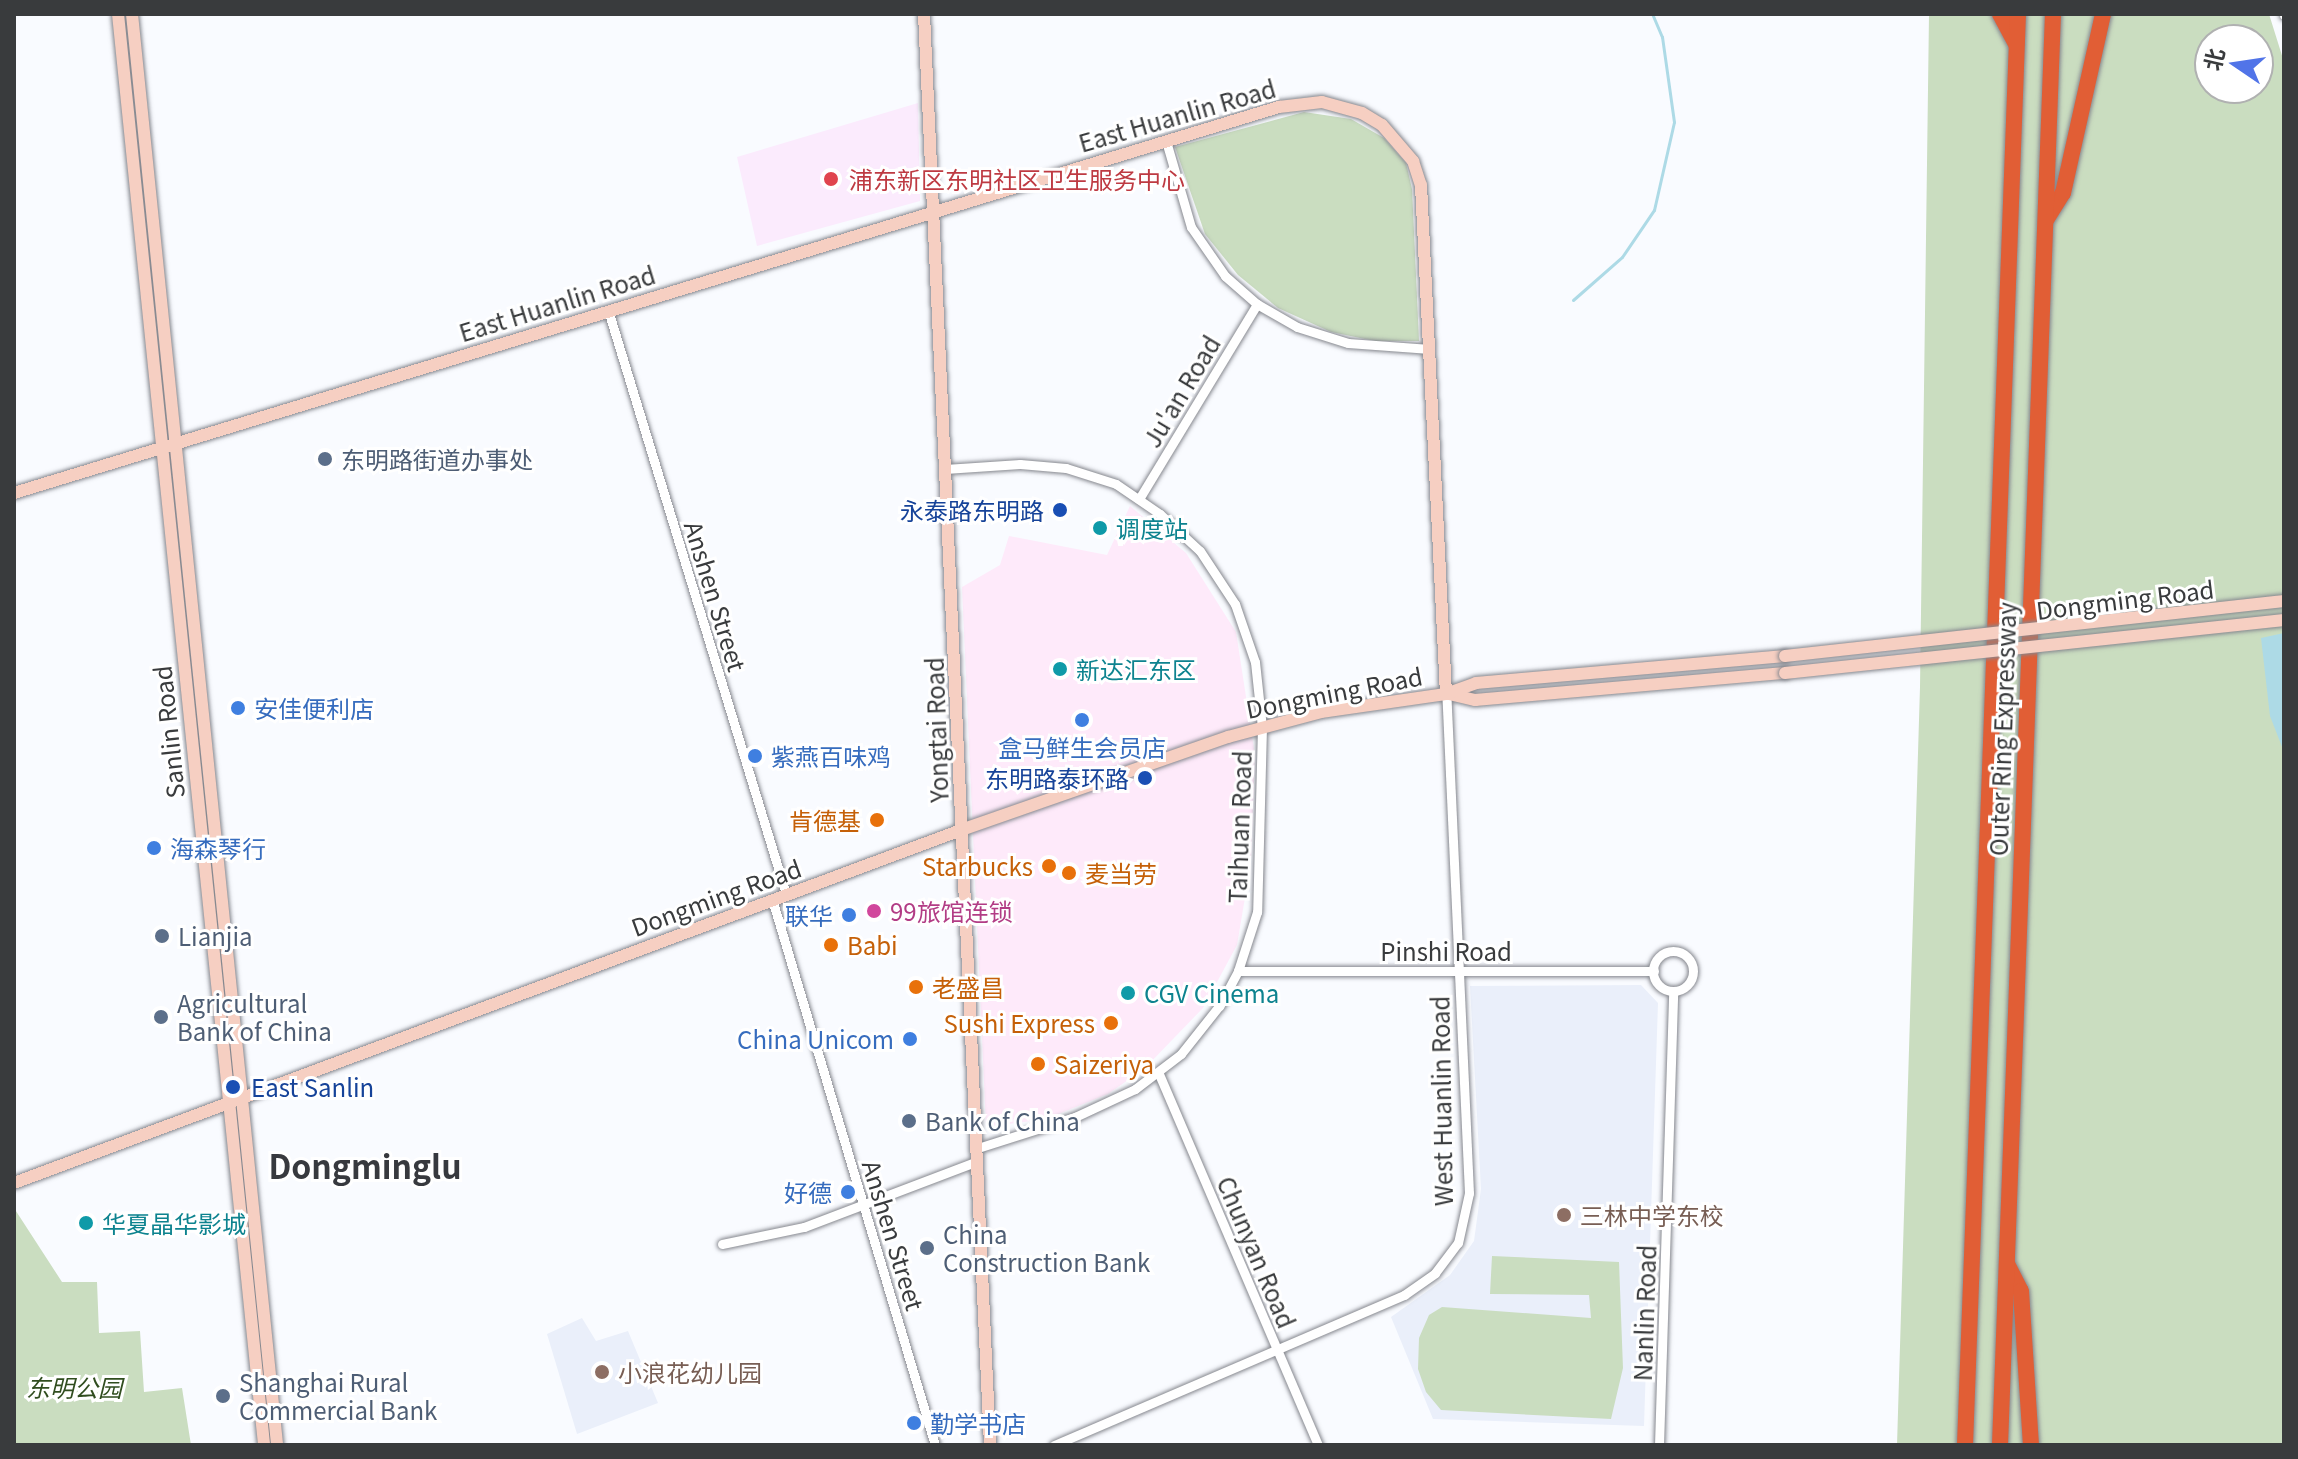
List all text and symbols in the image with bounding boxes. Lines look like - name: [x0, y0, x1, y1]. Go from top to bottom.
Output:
- north arrow: [2194, 24, 2274, 104]
- text: 北: [2194, 45, 2231, 73]
- street label: East Huanlin Road: [1075, 73, 1279, 157]
- place label: 浦东新区东明社区卫生服务中心: [849, 165, 1185, 193]
- marker: 浦东新区东明社区卫生服务中心: [820, 168, 842, 190]
- street label: East Huanlin Road: [455, 259, 659, 347]
- street label: Ju'an Road: [1136, 330, 1226, 452]
- place label: 东明路街道办事处: [341, 445, 533, 473]
- marker: 东明路街道办事处: [316, 450, 334, 468]
- place label: 永泰路东明路: [900, 496, 1044, 524]
- marker: 永泰路东明路: [1051, 501, 1069, 519]
- place label: 调度站: [1116, 514, 1188, 542]
- street label: Anshen Street: [680, 518, 752, 674]
- marker: 调度站: [1091, 519, 1109, 537]
- street label: Dongming Road: [2034, 574, 2216, 624]
- street label: Outer Ring Expressway: [1983, 602, 2021, 856]
- place label: 新达汇东区: [1076, 655, 1196, 683]
- street label: Yongtai Road: [919, 657, 953, 803]
- marker: 新达汇东区: [1051, 660, 1069, 678]
- street label: Dongming Road: [1243, 661, 1425, 723]
- street label: Sanlin Road: [147, 664, 189, 800]
- place label: 安佳便利店: [254, 694, 374, 722]
- marker: 安佳便利店: [229, 699, 247, 717]
- marker: 盒马鲜生会员店: [1073, 711, 1091, 729]
- place label: 盒马鲜生会员店: [998, 733, 1166, 761]
- place label: 紫燕百味鸡: [771, 742, 891, 770]
- marker: 紫燕百味鸡: [746, 747, 764, 765]
- street label: Taihuan Road: [1222, 750, 1256, 904]
- place label: 东明路泰环路: [985, 764, 1129, 792]
- marker: 东明路泰环路: [1136, 769, 1154, 787]
- place label: 肯德基: [789, 806, 861, 834]
- marker: 肯德基: [868, 811, 886, 829]
- place label: 海森琴行: [170, 834, 266, 862]
- marker: 海森琴行: [145, 839, 163, 857]
- place label: Starbucks: [922, 852, 1033, 880]
- street label: Dongming Road: [627, 853, 805, 941]
- marker: Starbucks: [1040, 857, 1058, 875]
- place label: 麦当劳: [1085, 859, 1157, 887]
- marker: 麦当劳: [1060, 864, 1078, 882]
- place label: 99旅馆连锁: [890, 897, 1013, 925]
- place label: 联华: [785, 901, 833, 929]
- marker: 99旅馆连锁: [865, 902, 883, 920]
- marker: 联华: [840, 906, 858, 924]
- place label: Lianjia: [178, 922, 252, 950]
- marker: Lianjia: [153, 927, 171, 945]
- place label: Babi: [847, 931, 898, 959]
- marker: Babi: [822, 936, 840, 954]
- street label: Pinshi Road: [1380, 937, 1512, 965]
- place label: 老盛昌: [932, 973, 1004, 1001]
- marker: 老盛昌: [907, 978, 925, 996]
- place label: CGV Cinema: [1144, 979, 1279, 1007]
- marker: CGV Cinema: [1119, 984, 1137, 1002]
- place label: Agricultural Bank of China: [177, 989, 332, 1045]
- street label: West Huanlin Road: [1425, 996, 1457, 1206]
- marker: Agricultural Bank of China: [152, 1008, 170, 1026]
- place label: Sushi Express: [944, 1009, 1095, 1037]
- marker: Sushi Express: [1102, 1014, 1120, 1032]
- place label: China Unicom: [737, 1025, 894, 1053]
- marker: China Unicom: [901, 1030, 919, 1048]
- place label: Saizeriya: [1054, 1050, 1154, 1078]
- marker: Saizeriya: [1029, 1055, 1047, 1073]
- place label: East Sanlin: [251, 1073, 374, 1101]
- marker: East Sanlin: [222, 1076, 244, 1098]
- place label: Bank of China: [925, 1107, 1080, 1135]
- marker: Bank of China: [900, 1112, 918, 1130]
- district label: Dongminglu: [268, 1146, 462, 1184]
- street label: Anshen Street: [858, 1157, 930, 1313]
- street label: Chunyan Road: [1212, 1172, 1302, 1332]
- place label: 好德: [784, 1178, 832, 1206]
- marker: 好德: [839, 1183, 857, 1201]
- place label: 三林中学东校: [1580, 1201, 1724, 1229]
- marker: 三林中学东校: [1555, 1206, 1573, 1224]
- place label: 华夏晶华影城: [102, 1209, 246, 1237]
- marker: 华夏晶华影城: [77, 1214, 95, 1232]
- place label: China Construction Bank: [943, 1220, 1150, 1276]
- marker: China Construction Bank: [918, 1239, 936, 1257]
- street label: Nanlin Road: [1627, 1244, 1661, 1382]
- place label: 小浪花幼儿园: [618, 1358, 762, 1386]
- marker: 小浪花幼儿园: [593, 1363, 611, 1381]
- place label: Shanghai Rural Commercial Bank: [239, 1368, 437, 1424]
- park label: 东明公园: [26, 1373, 122, 1401]
- marker: Shanghai Rural Commercial Bank: [214, 1387, 232, 1405]
- place label: 勤学书店: [930, 1409, 1026, 1437]
- marker: 勤学书店: [905, 1414, 923, 1432]

